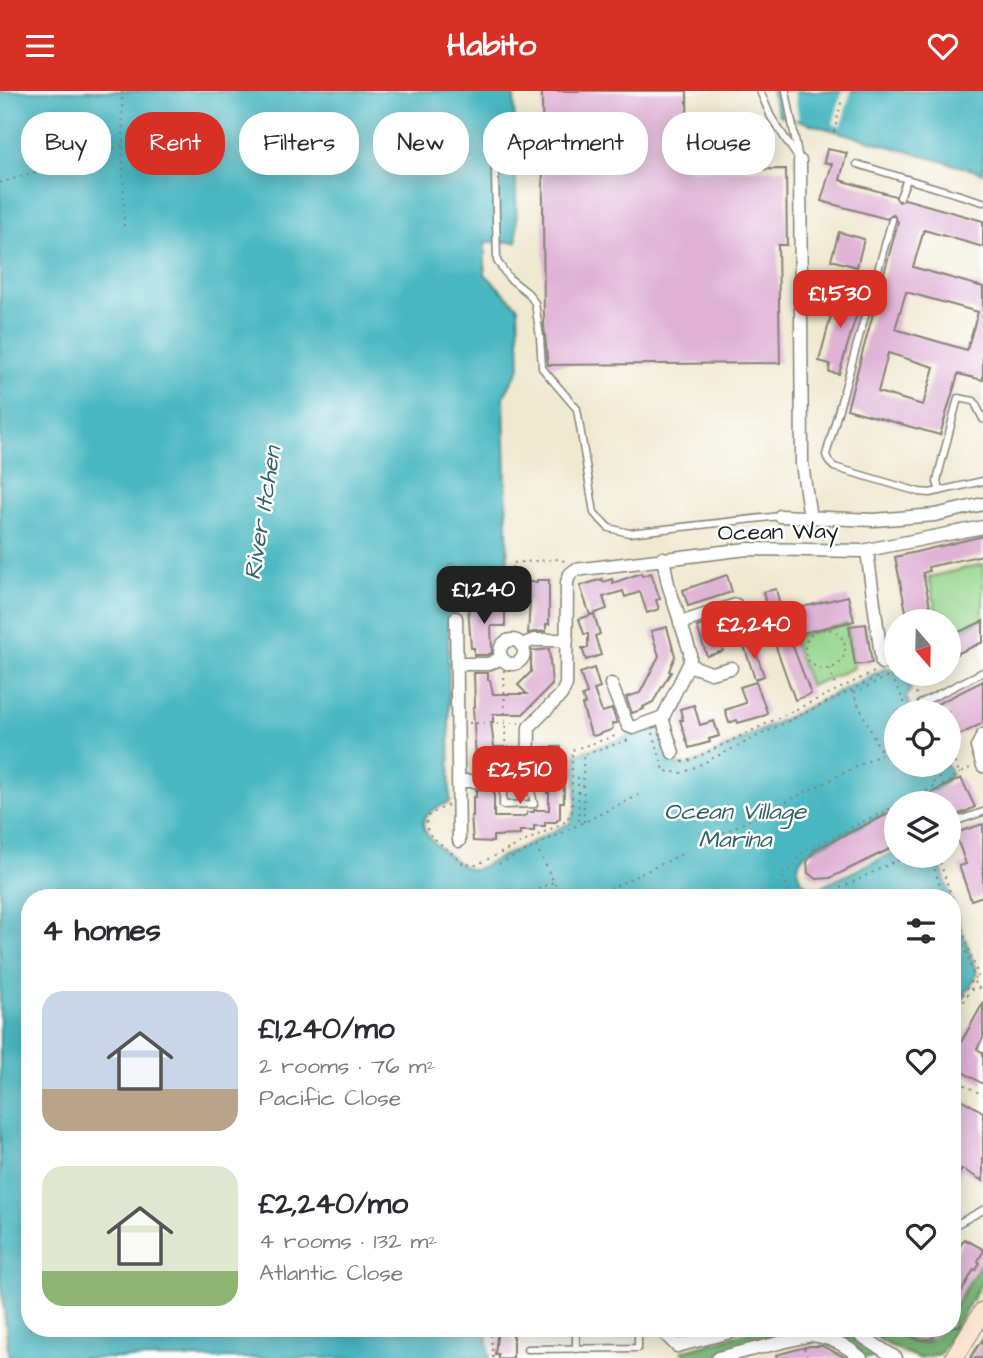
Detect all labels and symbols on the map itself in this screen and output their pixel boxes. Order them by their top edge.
pin: £1,530 [783,271,897,330]
water label: River Itchen [236,442,291,582]
street label: Ocean Way [717,515,839,550]
pin: £1,240 [427,567,541,626]
pin: £2,240 [697,601,811,661]
north arrow [884,609,961,686]
pin: £2,510 [463,747,577,806]
water label: Ocean Village Marina [664,795,807,857]

